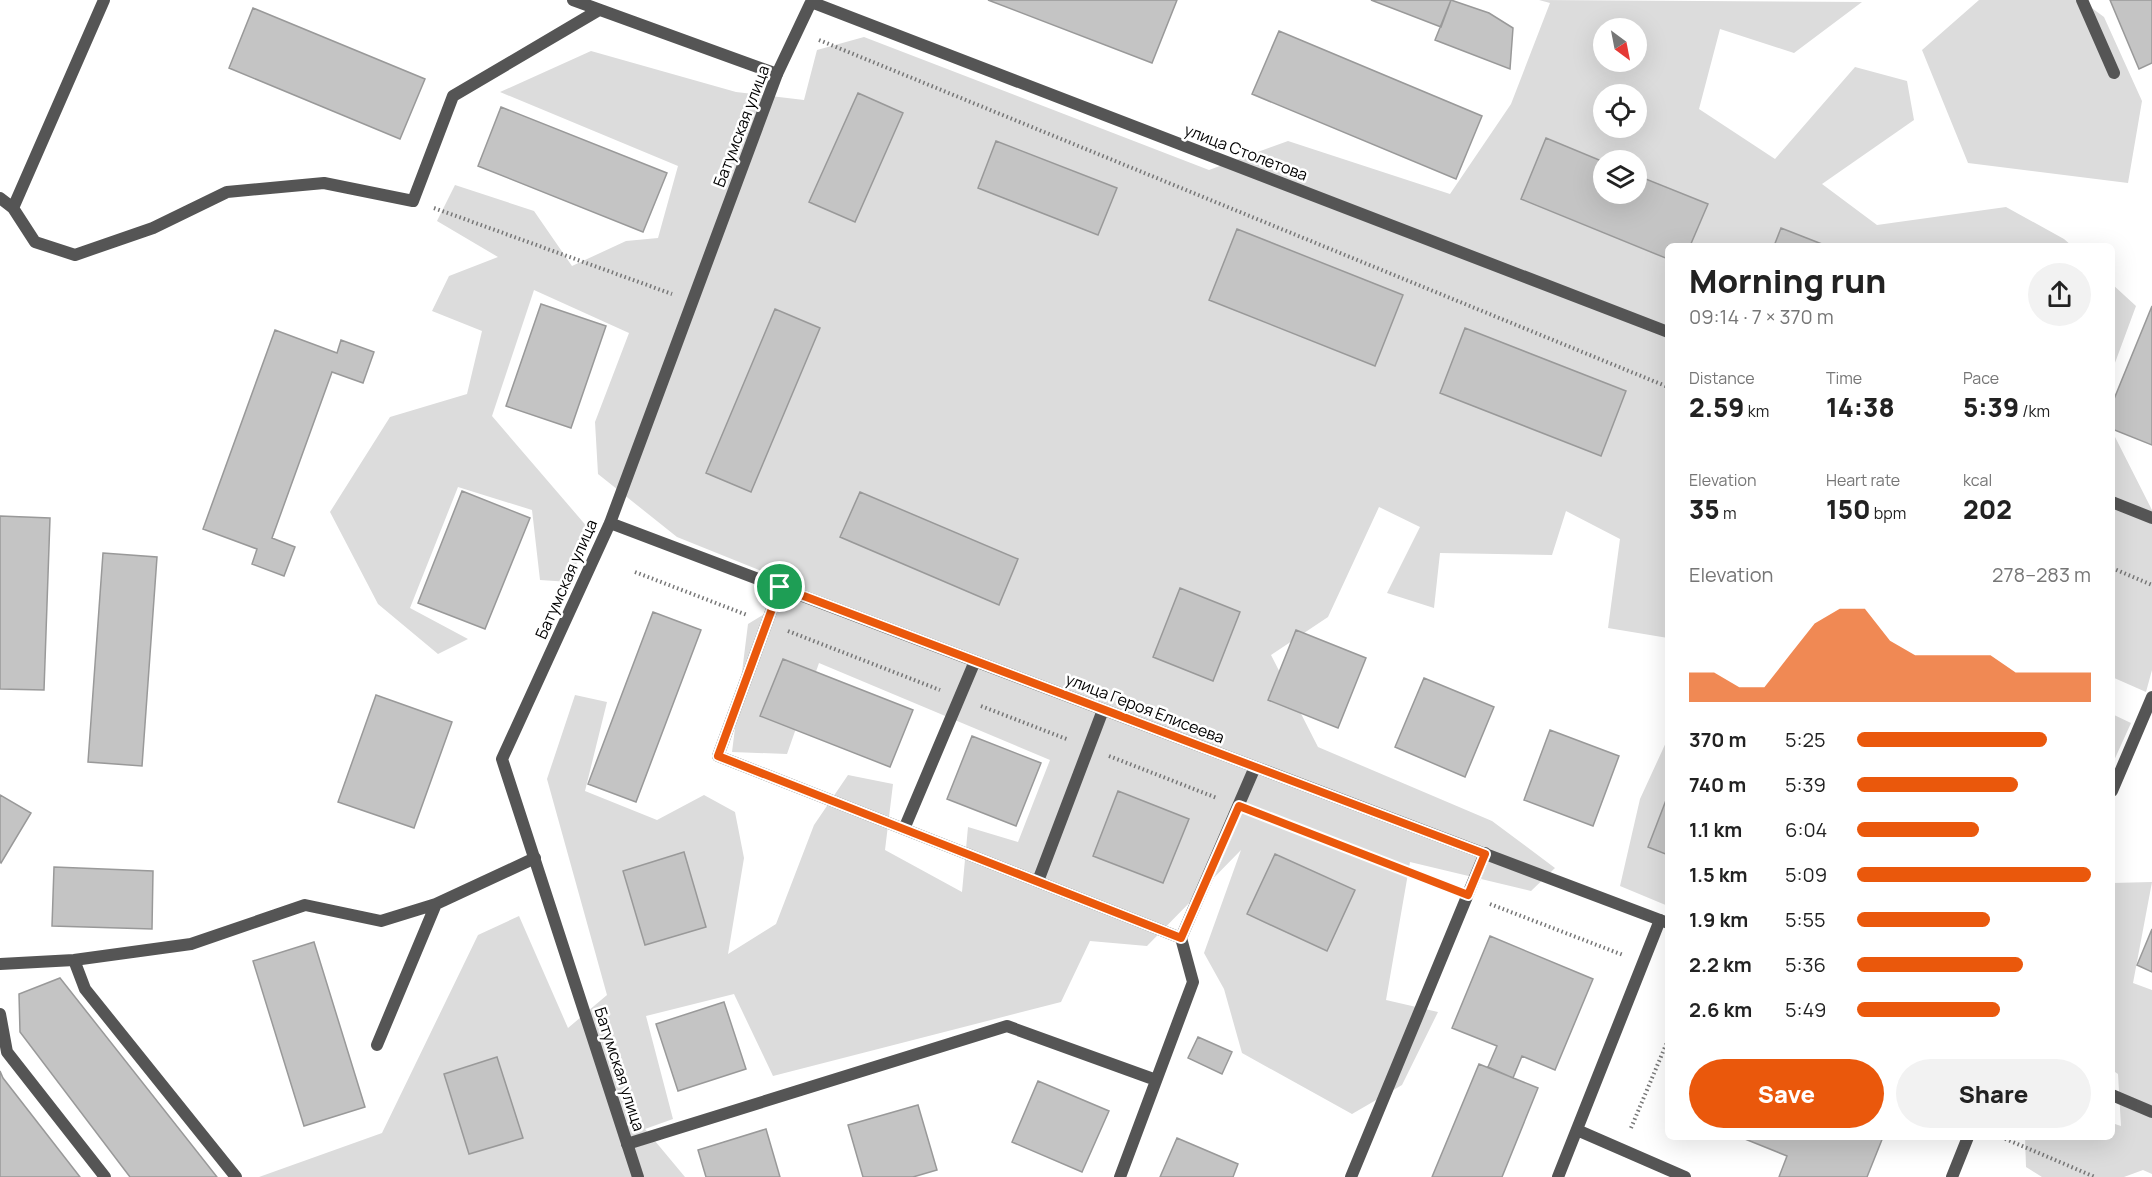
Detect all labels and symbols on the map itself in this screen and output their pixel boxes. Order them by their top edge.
north arrow [1593,18,1647,72]
street label: Батумская улица [708,62,774,190]
street label: улица Столетова [1181,118,1311,186]
street label: Батумская улица [530,516,602,642]
pin [754,561,805,612]
street label: улица Героя Елисеева [1062,668,1228,748]
street label: Батумская улица [590,1004,650,1134]

